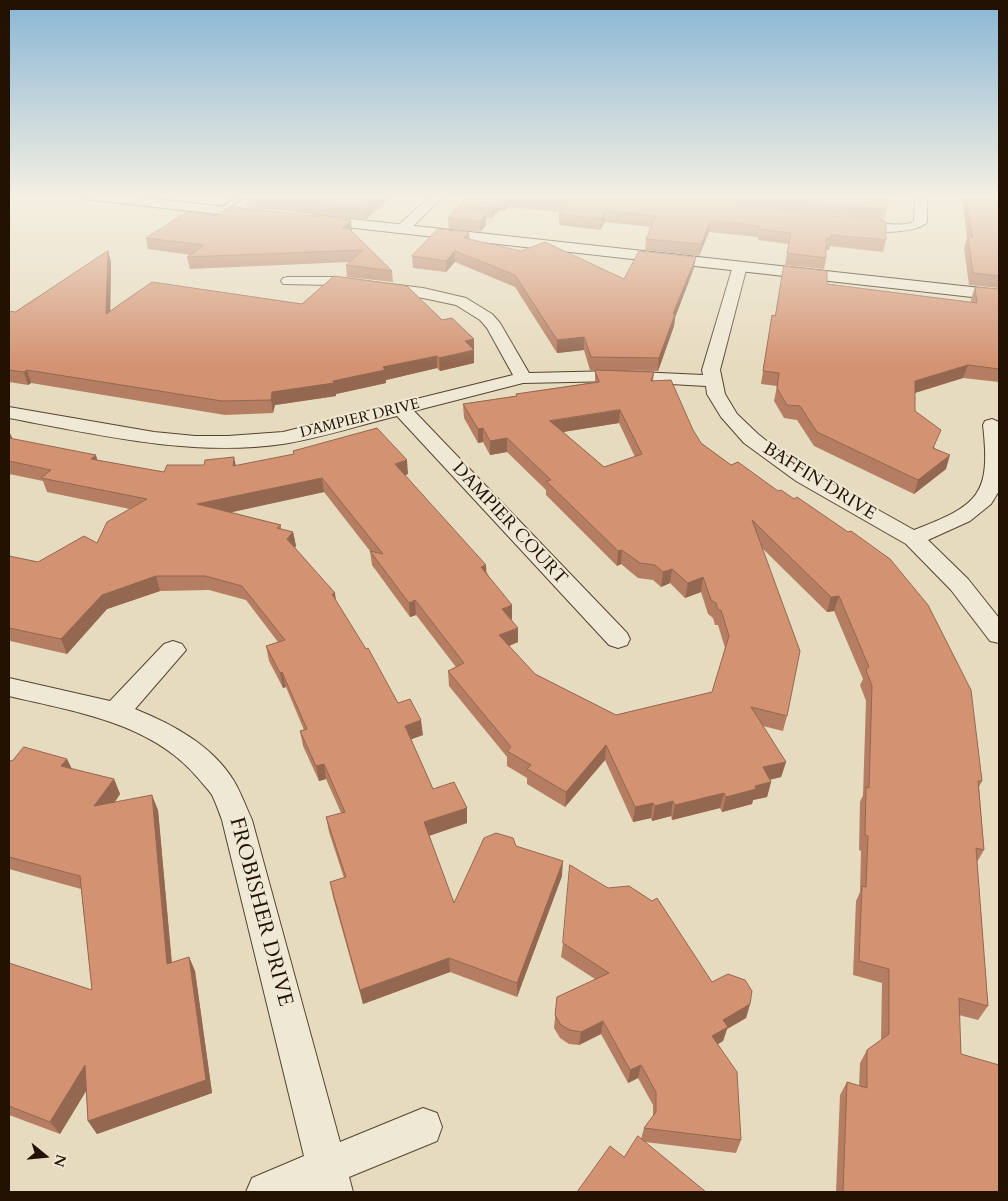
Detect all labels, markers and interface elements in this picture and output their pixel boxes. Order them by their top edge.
street label: DAMPIER DRIVE [298,395,422,443]
street label: BAFFIN DRIVE [758,439,880,525]
street label: DAMPIER COURT [447,458,571,590]
street label: FROBISHER DRIVE [223,815,297,1009]
north arrow [20,1131,70,1181]
text: N [49,1152,71,1169]

